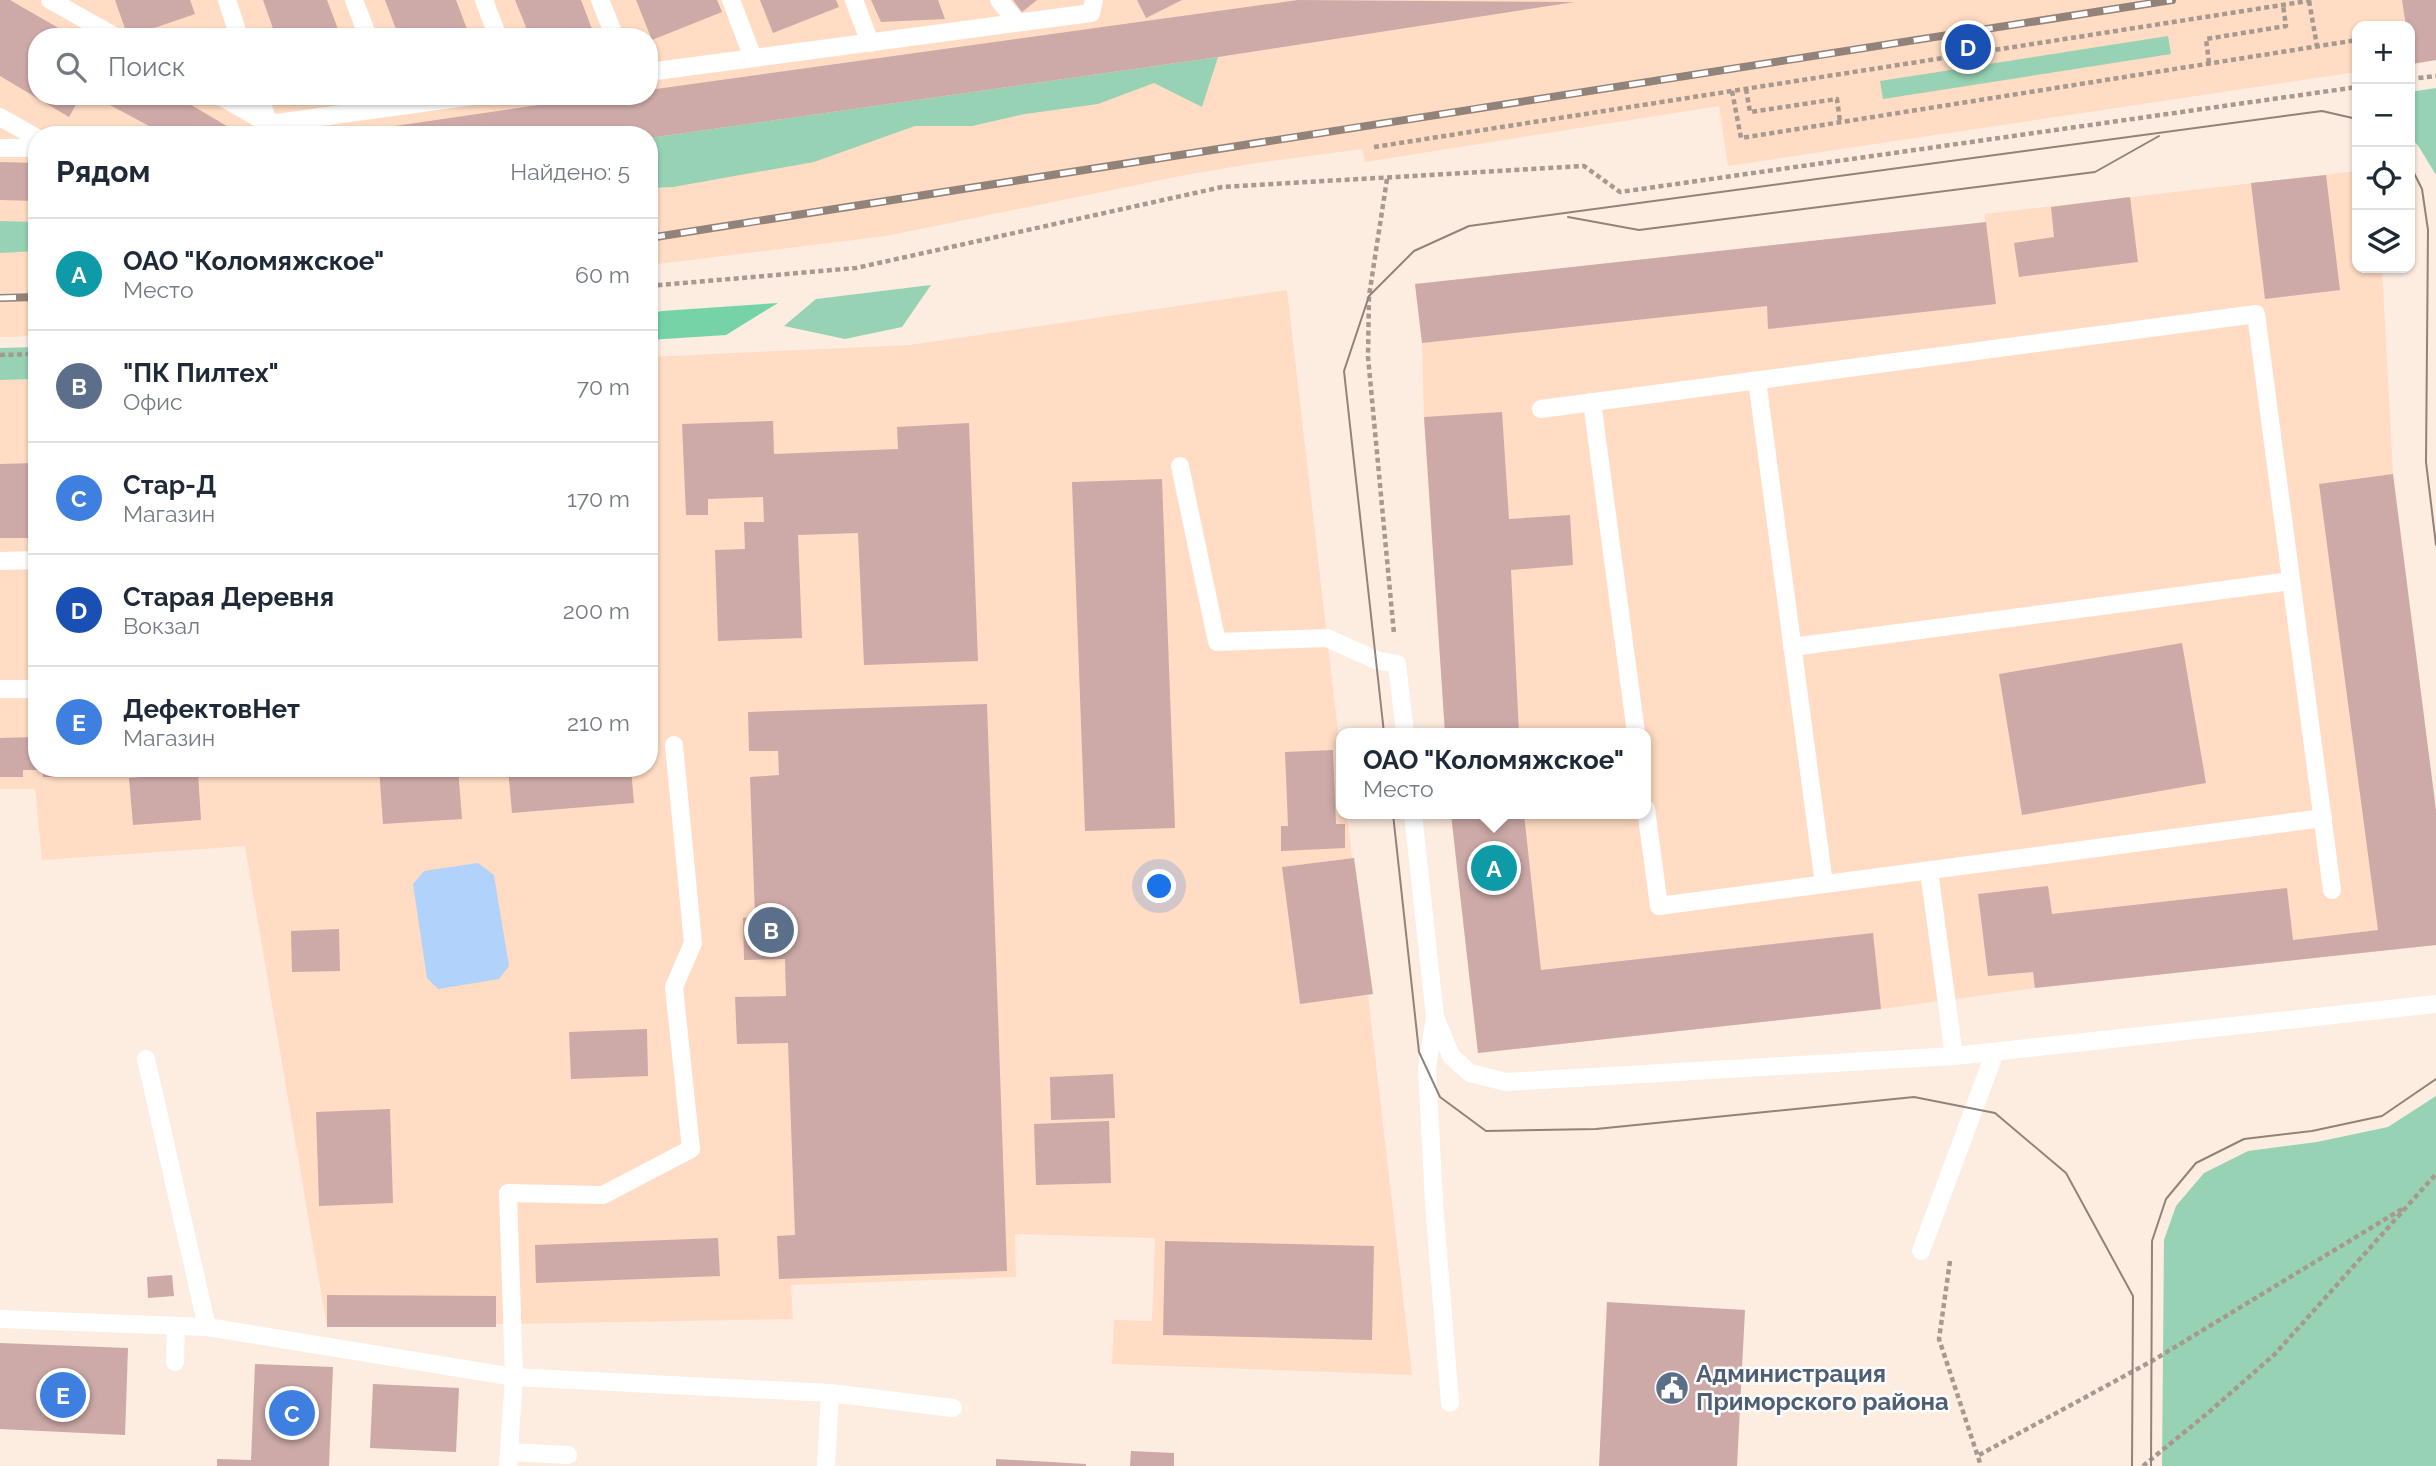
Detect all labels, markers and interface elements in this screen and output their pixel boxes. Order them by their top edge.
pin: D [1945,21,1991,73]
map controls [2352,21,2415,273]
button: + [2352,21,2415,84]
search box [28,28,658,105]
icon: search [52,48,90,86]
text: Поиск [108,52,185,82]
button: − [2352,84,2415,147]
button: locate [2352,147,2415,210]
text: Рядом [56,154,150,189]
text: Найдено: 5 [510,158,630,185]
button: layers [2352,210,2415,273]
text: ОАО "Коломяжское" [123,246,384,276]
text: A [71,261,87,288]
text: 60 m [575,261,630,288]
text: Место [123,276,194,303]
text: "ПК Пилтех" [123,358,279,388]
text: B [71,373,87,400]
text: 70 m [577,373,630,400]
text: Офис [123,388,183,415]
text: Стар-Д [123,470,217,500]
text: C [71,485,87,512]
text: 170 m [567,485,630,512]
text: Магазин [123,500,215,527]
text: Старая Деревня [123,582,334,612]
text: D [71,597,87,624]
text: 200 m [563,597,630,624]
text: Вокзал [123,612,200,639]
text: ДефектовНет [123,694,300,724]
text: E [72,709,86,736]
text: 210 m [567,709,630,736]
text: Магазин [123,724,215,751]
popup [1336,728,1651,819]
text: ОАО "Коломяжское" [1363,745,1624,775]
text: Место [1363,775,1434,802]
pin: A [1471,842,1517,894]
your location [1142,869,1176,903]
pin: B [748,904,794,956]
place label: Администрация Приморского района [1696,1359,1949,1416]
pin: E [40,1369,86,1421]
public building icon: Администрация Приморского района [1653,1369,1691,1407]
pin: C [269,1387,315,1439]

